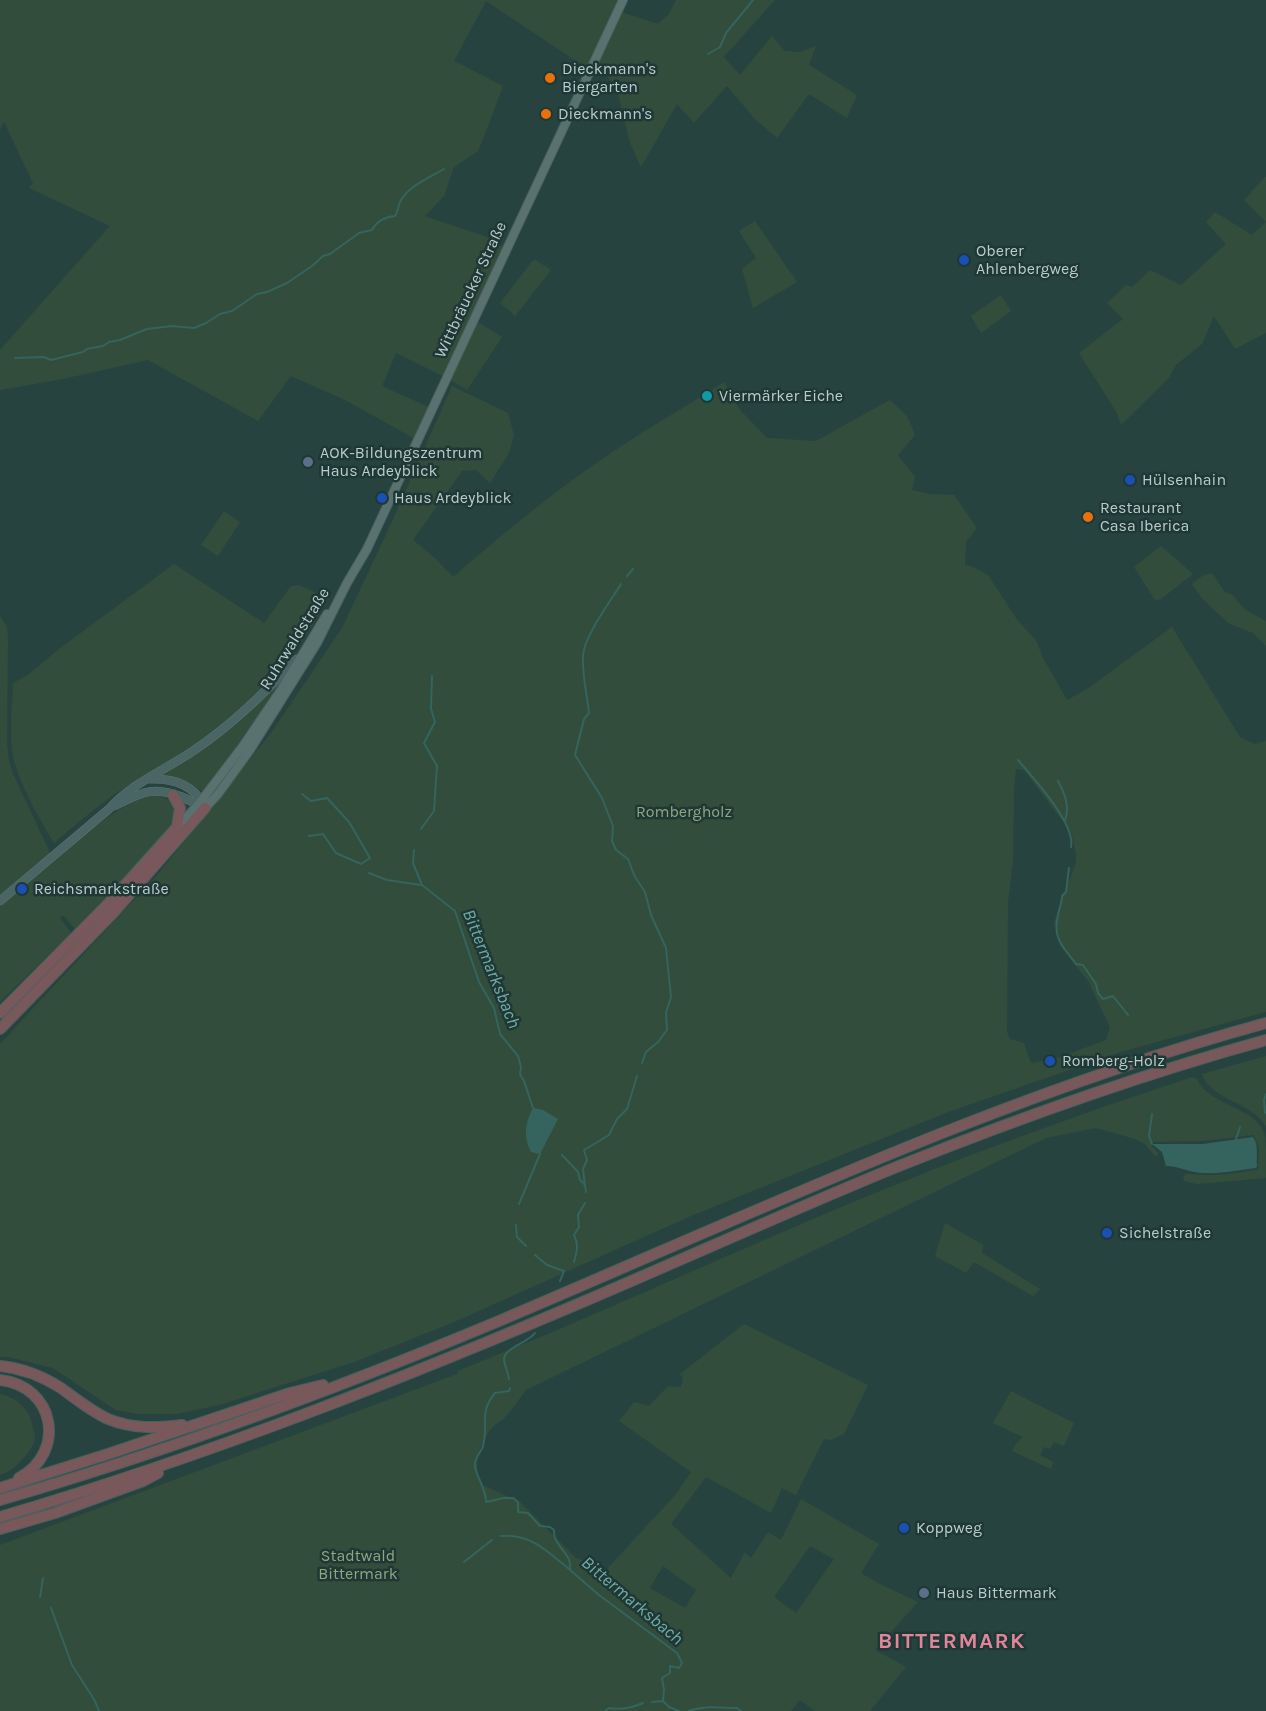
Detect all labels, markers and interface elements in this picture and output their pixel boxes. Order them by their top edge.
place label: Dieckmann's Biergarten [562,59,656,97]
marker: Dieckmann's Biergarten [543,71,557,85]
place label: Dieckmann's [558,104,652,124]
marker: Dieckmann's [539,107,553,121]
street label: Wittbräucker Straße [431,219,511,361]
place label: Oberer Ahlenbergweg [976,241,1078,279]
marker: Oberer Ahlenbergweg [957,253,971,267]
place label: Viermärker Eiche [719,386,843,406]
marker: Viermärker Eiche [700,389,714,403]
place label: AOK-Bildungszentrum Haus Ardeyblick [320,443,482,481]
marker: AOK-Bildungszentrum Haus Ardeyblick [301,455,315,469]
place label: Hülsenhain [1142,470,1226,490]
marker: Hülsenhain [1123,473,1137,487]
place label: Haus Ardeyblick [394,488,512,508]
marker: Haus Ardeyblick [375,491,389,505]
place label: Restaurant Casa Iberica [1100,498,1189,536]
marker: Restaurant Casa Iberica [1081,510,1095,524]
street label: Ruhrwaldstraße [256,585,334,693]
park label: Rombergholz [636,802,732,822]
place label: Reichsmarkstraße [34,879,169,899]
marker: Reichsmarkstraße [15,882,29,896]
water label: Bittermarksbach [457,906,525,1032]
place label: Romberg-Holz [1062,1051,1165,1071]
marker: Romberg-Holz [1043,1054,1057,1068]
place label: Sichelstraße [1119,1223,1211,1243]
marker: Sichelstraße [1100,1226,1114,1240]
place label: Koppweg [916,1518,982,1538]
marker: Koppweg [897,1521,911,1535]
park label: Stadtwald Bittermark [318,1546,398,1584]
water label: Bittermarksbach [577,1552,687,1650]
place label: Haus Bittermark [936,1583,1057,1603]
marker: Haus Bittermark [917,1586,931,1600]
district label: BITTERMARK [878,1629,1026,1655]

